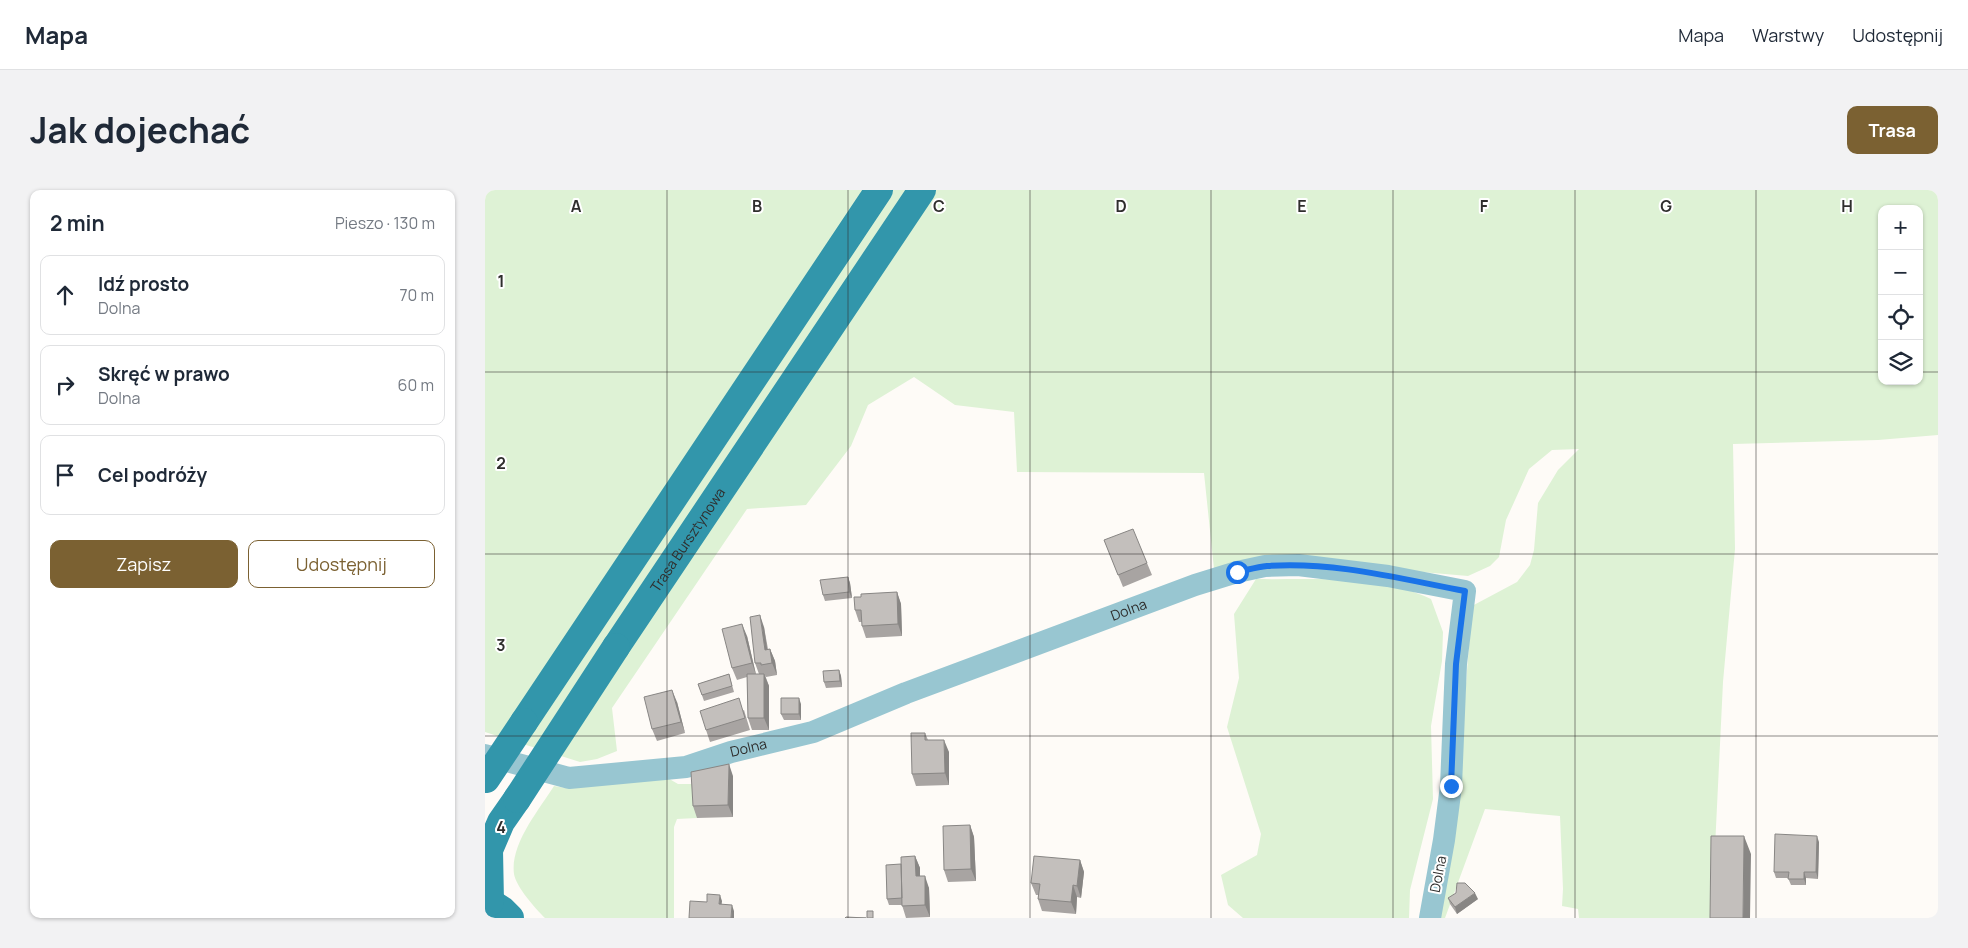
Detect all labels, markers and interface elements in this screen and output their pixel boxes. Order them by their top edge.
text: Mapa [25,18,88,51]
text: Mapa [1678,23,1724,47]
text: Warstwy [1752,23,1824,47]
text: Udostępnij [1852,23,1943,47]
text: Jak dojechać [30,106,250,154]
button: Trasa [1847,106,1938,154]
text: A [571,195,582,217]
text: B [752,195,762,217]
text: C [933,195,945,217]
text: D [1115,195,1127,217]
text: E [1297,195,1307,217]
text: F [1480,195,1489,217]
text: G [1660,195,1672,217]
text: H [1841,195,1853,217]
map controls [1878,205,1923,385]
button: + [1878,205,1923,250]
text: 2 min [50,209,105,237]
text: Pieszo · 130 m [335,212,435,234]
button: − [1878,250,1923,295]
text: 1 [497,270,505,292]
text: Idź prosto [98,271,189,297]
icon: ahead [51,281,79,309]
text: 70 m [399,284,434,306]
button: locate [1878,295,1923,340]
text: Dolna [98,297,140,319]
button: layers [1878,340,1923,385]
text: Skręć w prawo [98,361,230,387]
icon: right [51,371,79,399]
text: 60 m [398,374,434,396]
text: Dolna [98,387,140,409]
text: 2 [496,452,506,474]
icon: arrive [51,461,79,489]
text: Cel podróży [98,462,207,488]
street label: Trasa Bursztynowa [646,484,729,595]
button: Zapisz [50,540,238,588]
button: Udostępnij [248,540,435,588]
route start [1226,561,1249,584]
street label: Dolna [1108,594,1149,625]
text: 3 [496,634,506,656]
street label: Dolna [728,734,769,761]
route end [1440,775,1463,798]
text: 4 [496,816,506,838]
street label: Dolna [1425,854,1450,894]

